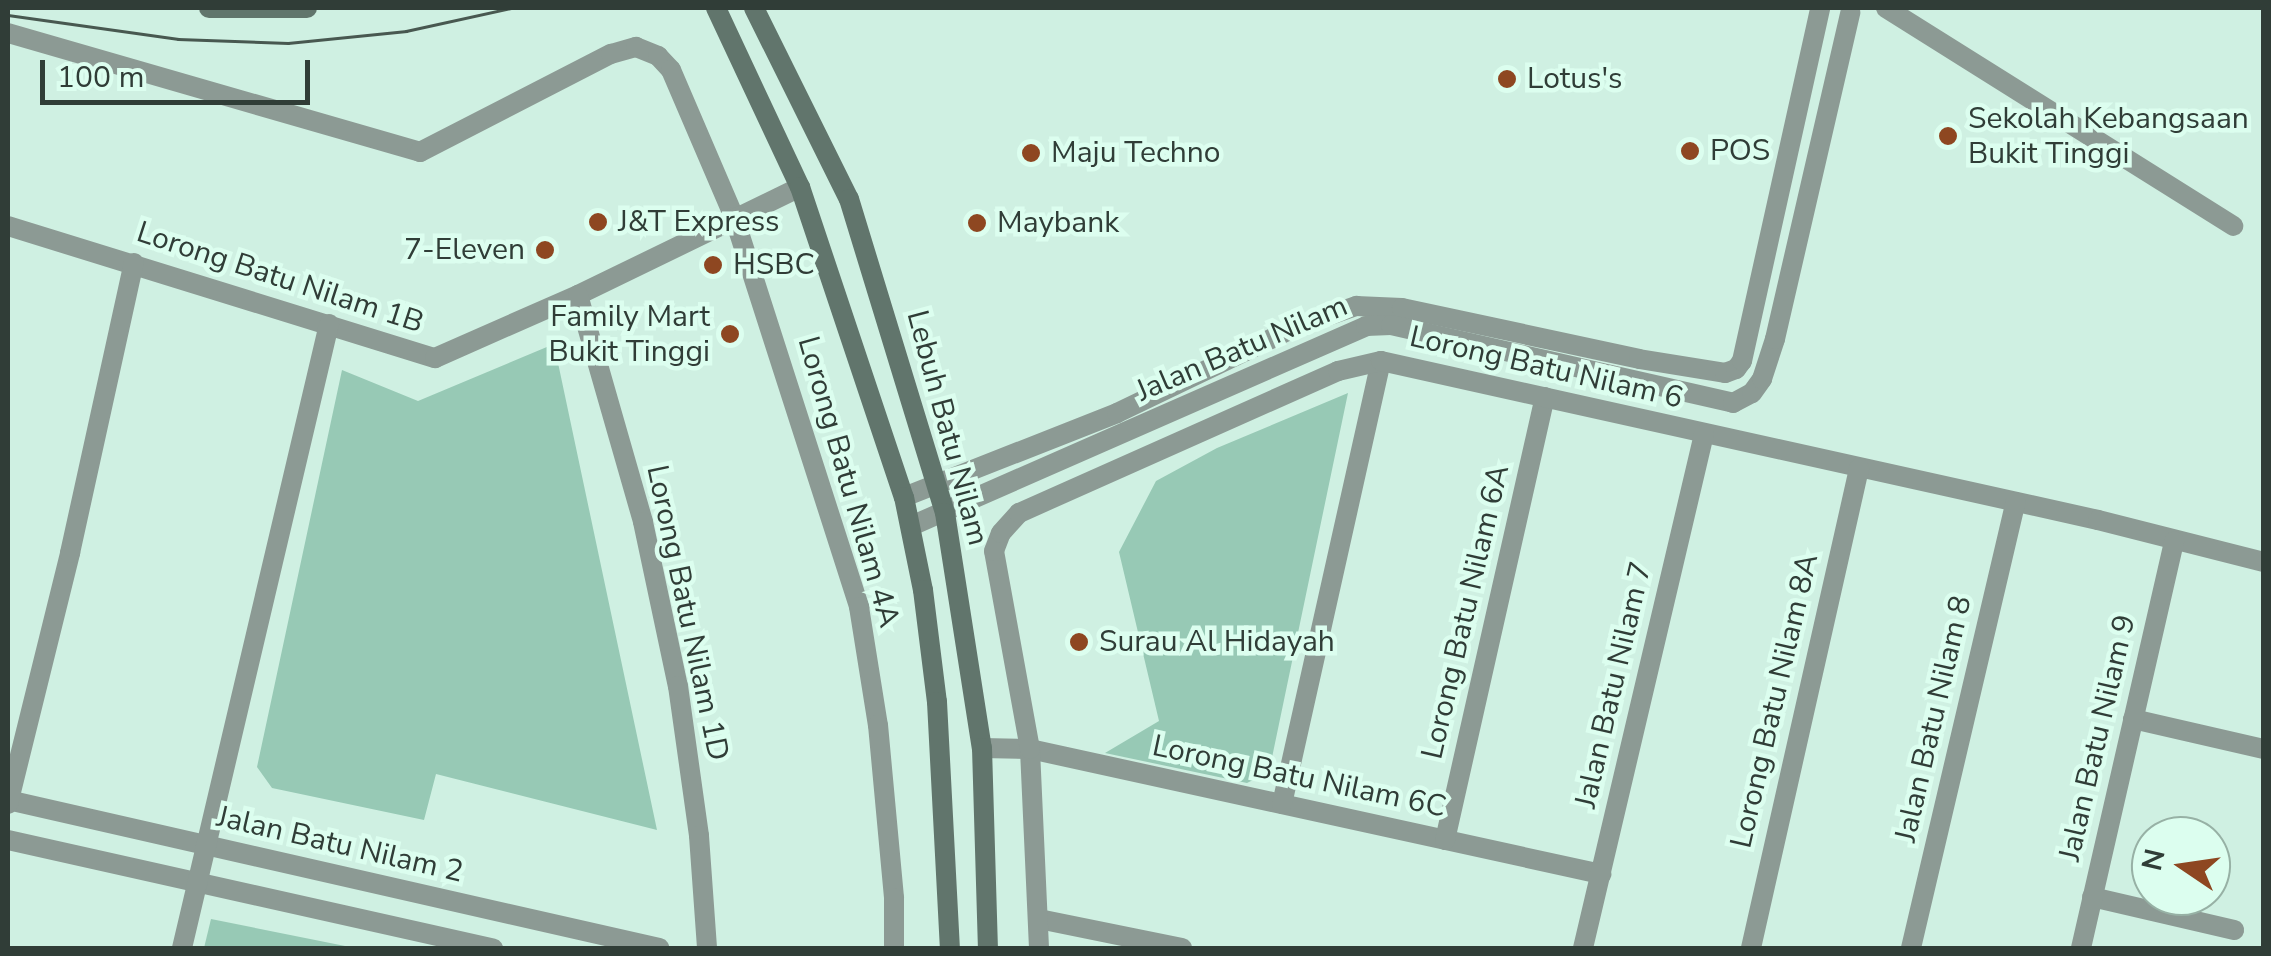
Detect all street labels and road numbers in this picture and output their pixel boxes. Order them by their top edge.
street label: Lorong Batu Nilam 1B [132,215,428,341]
street label: Jalan Batu Nilam [1131,288,1353,410]
street label: Lebuh Batu Nilam [898,306,996,550]
street label: Lorong Batu Nilam 6 [1406,319,1686,417]
street label: Lorong Batu Nilam 4A [789,332,907,632]
street label: Lorong Batu Nilam 6A [1415,461,1517,763]
street label: Lorong Batu Nilam 1D [638,462,736,764]
street label: Lorong Batu Nilam 8A [1724,550,1826,852]
street label: Jalan Batu Nilam 7 [1568,558,1660,812]
street label: Jalan Batu Nilam 8 [1888,592,1980,846]
street label: Jalan Batu Nilam 9 [2052,611,2144,865]
street label: Lorong Batu Nilam 6C [1149,728,1449,826]
street label: Jalan Batu Nilam 2 [213,799,467,891]

